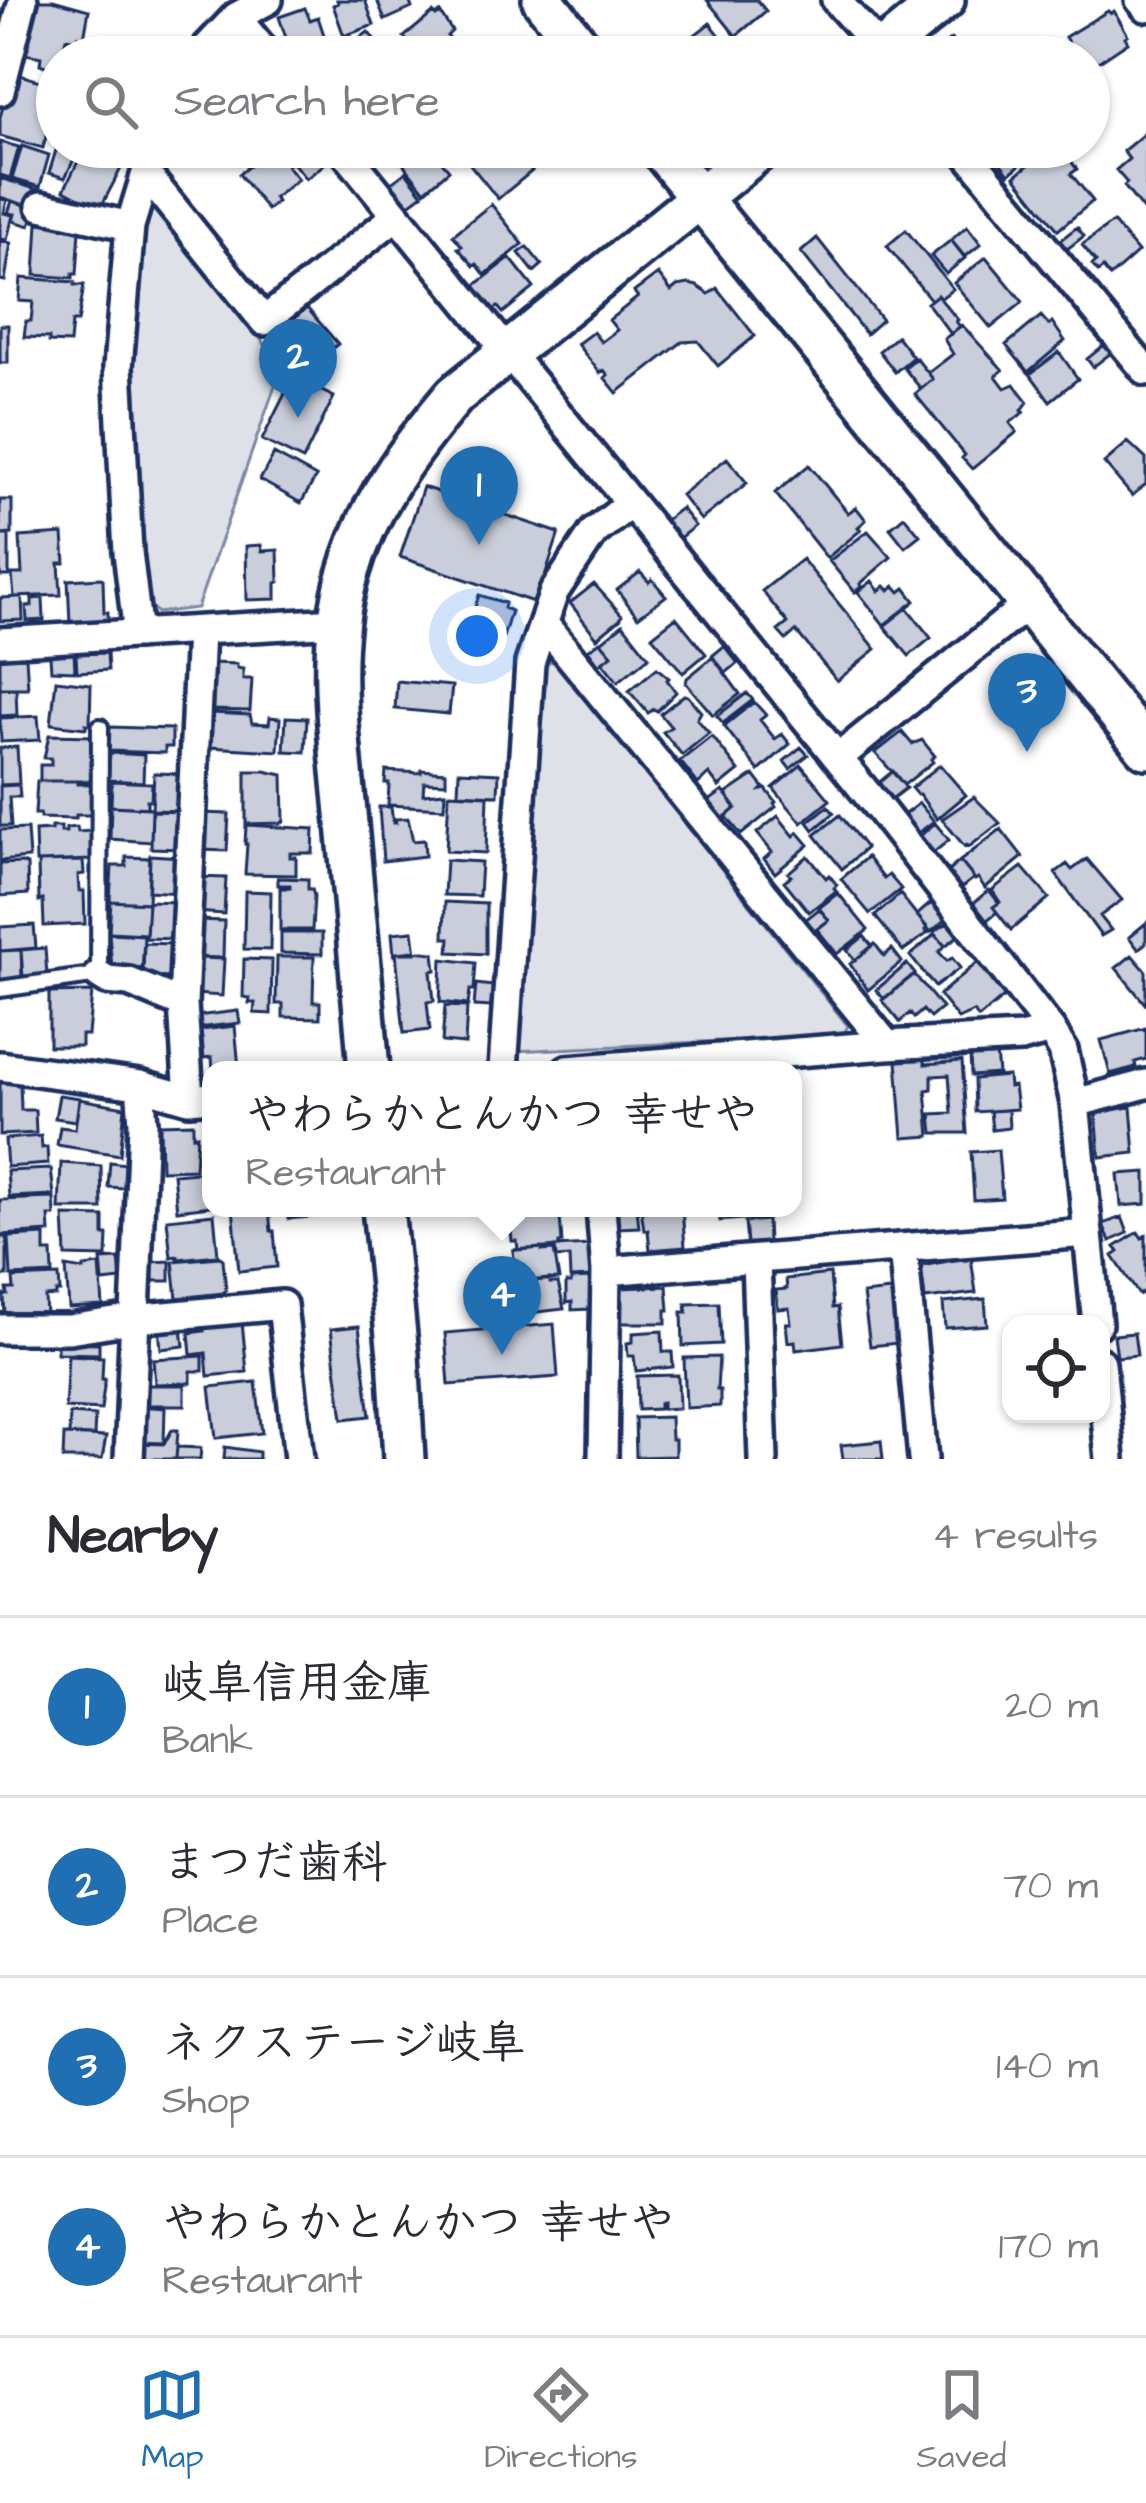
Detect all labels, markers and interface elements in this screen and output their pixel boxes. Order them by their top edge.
search box [36,36,1110,168]
icon: search [78,69,144,135]
text: Search here [174,71,440,133]
pin: 2 [259,319,337,418]
pin: 1 [440,446,518,545]
your location [447,606,507,666]
pin: 3 [988,653,1066,752]
popup [202,1061,802,1217]
text: やわらかとんかつ 幸せや [245,1085,759,1147]
text: Restaurant [245,1147,446,1201]
pin: 4 [463,1256,541,1355]
map controls [1002,1315,1110,1423]
button: locate [1002,1315,1110,1423]
text: Nearby [48,1502,218,1573]
text: 4 results [932,1510,1098,1564]
text: 岐阜信用金庫 [162,1653,432,1715]
text: 1 [85,1680,90,1734]
text: 20 m [1005,1680,1098,1734]
text: Bank [162,1715,253,1769]
text: まつだ歯科 [162,1833,387,1895]
text: 2 [76,1860,98,1914]
text: 70 m [1003,1860,1098,1914]
text: Place [162,1895,259,1949]
text: ネクステージ岐阜 [162,2013,526,2075]
text: 3 [77,2040,97,2094]
text: 140 m [996,2040,1098,2094]
text: Shop [162,2075,250,2129]
text: やわらかとんかつ 幸せや [162,2193,675,2255]
text: 4 [74,2220,100,2274]
text: 170 m [998,2220,1098,2274]
text: Restaurant [162,2255,363,2309]
tab: Map [139,2362,205,2480]
tab: Directions [484,2362,638,2480]
tab: Saved [917,2362,1007,2480]

